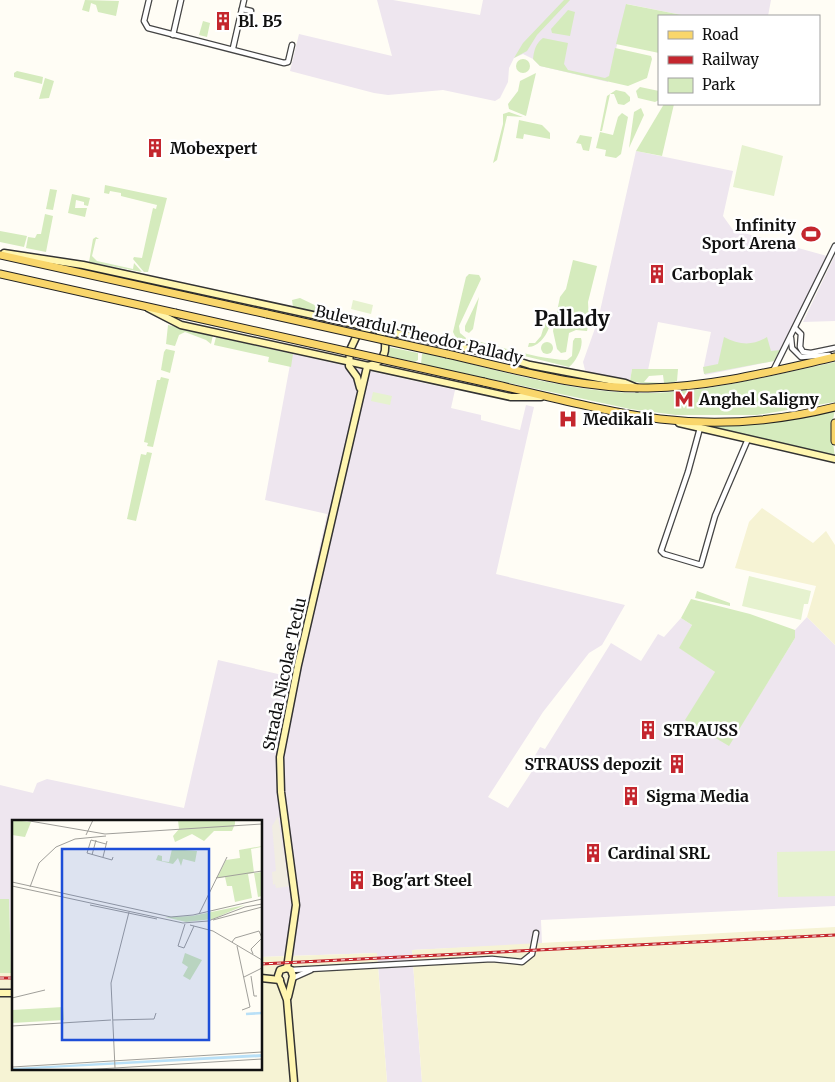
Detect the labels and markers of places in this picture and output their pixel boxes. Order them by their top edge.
building icon: Bl. B5 [212,10,234,32]
place label: Bl. B5 [238,11,282,31]
building icon: Mobexpert [144,137,166,159]
place label: Mobexpert [170,138,258,158]
place label: Infinity Sport Arena [702,215,797,253]
sports icon: Infinity Sport Arena [800,223,822,245]
building icon: Carboplak [646,263,668,285]
place label: Carboplak [672,264,753,284]
metro station icon: Anghel Saligny [673,388,695,410]
place label: Anghel Saligny [698,389,819,409]
hospital icon: Medikali [557,408,579,430]
place label: Medikali [583,409,654,429]
building icon: STRAUSS [637,719,659,741]
place label: STRAUSS [663,720,738,740]
building icon: STRAUSS depozit [666,753,688,775]
place label: STRAUSS depozit [524,754,663,774]
building icon: Sigma Media [620,785,642,807]
place label: Sigma Media [646,786,749,806]
building icon: Cardinal SRL [582,842,604,864]
place label: Cardinal SRL [608,843,710,863]
building icon: Bog'art Steel [346,869,368,891]
place label: Bog'art Steel [372,870,472,890]

